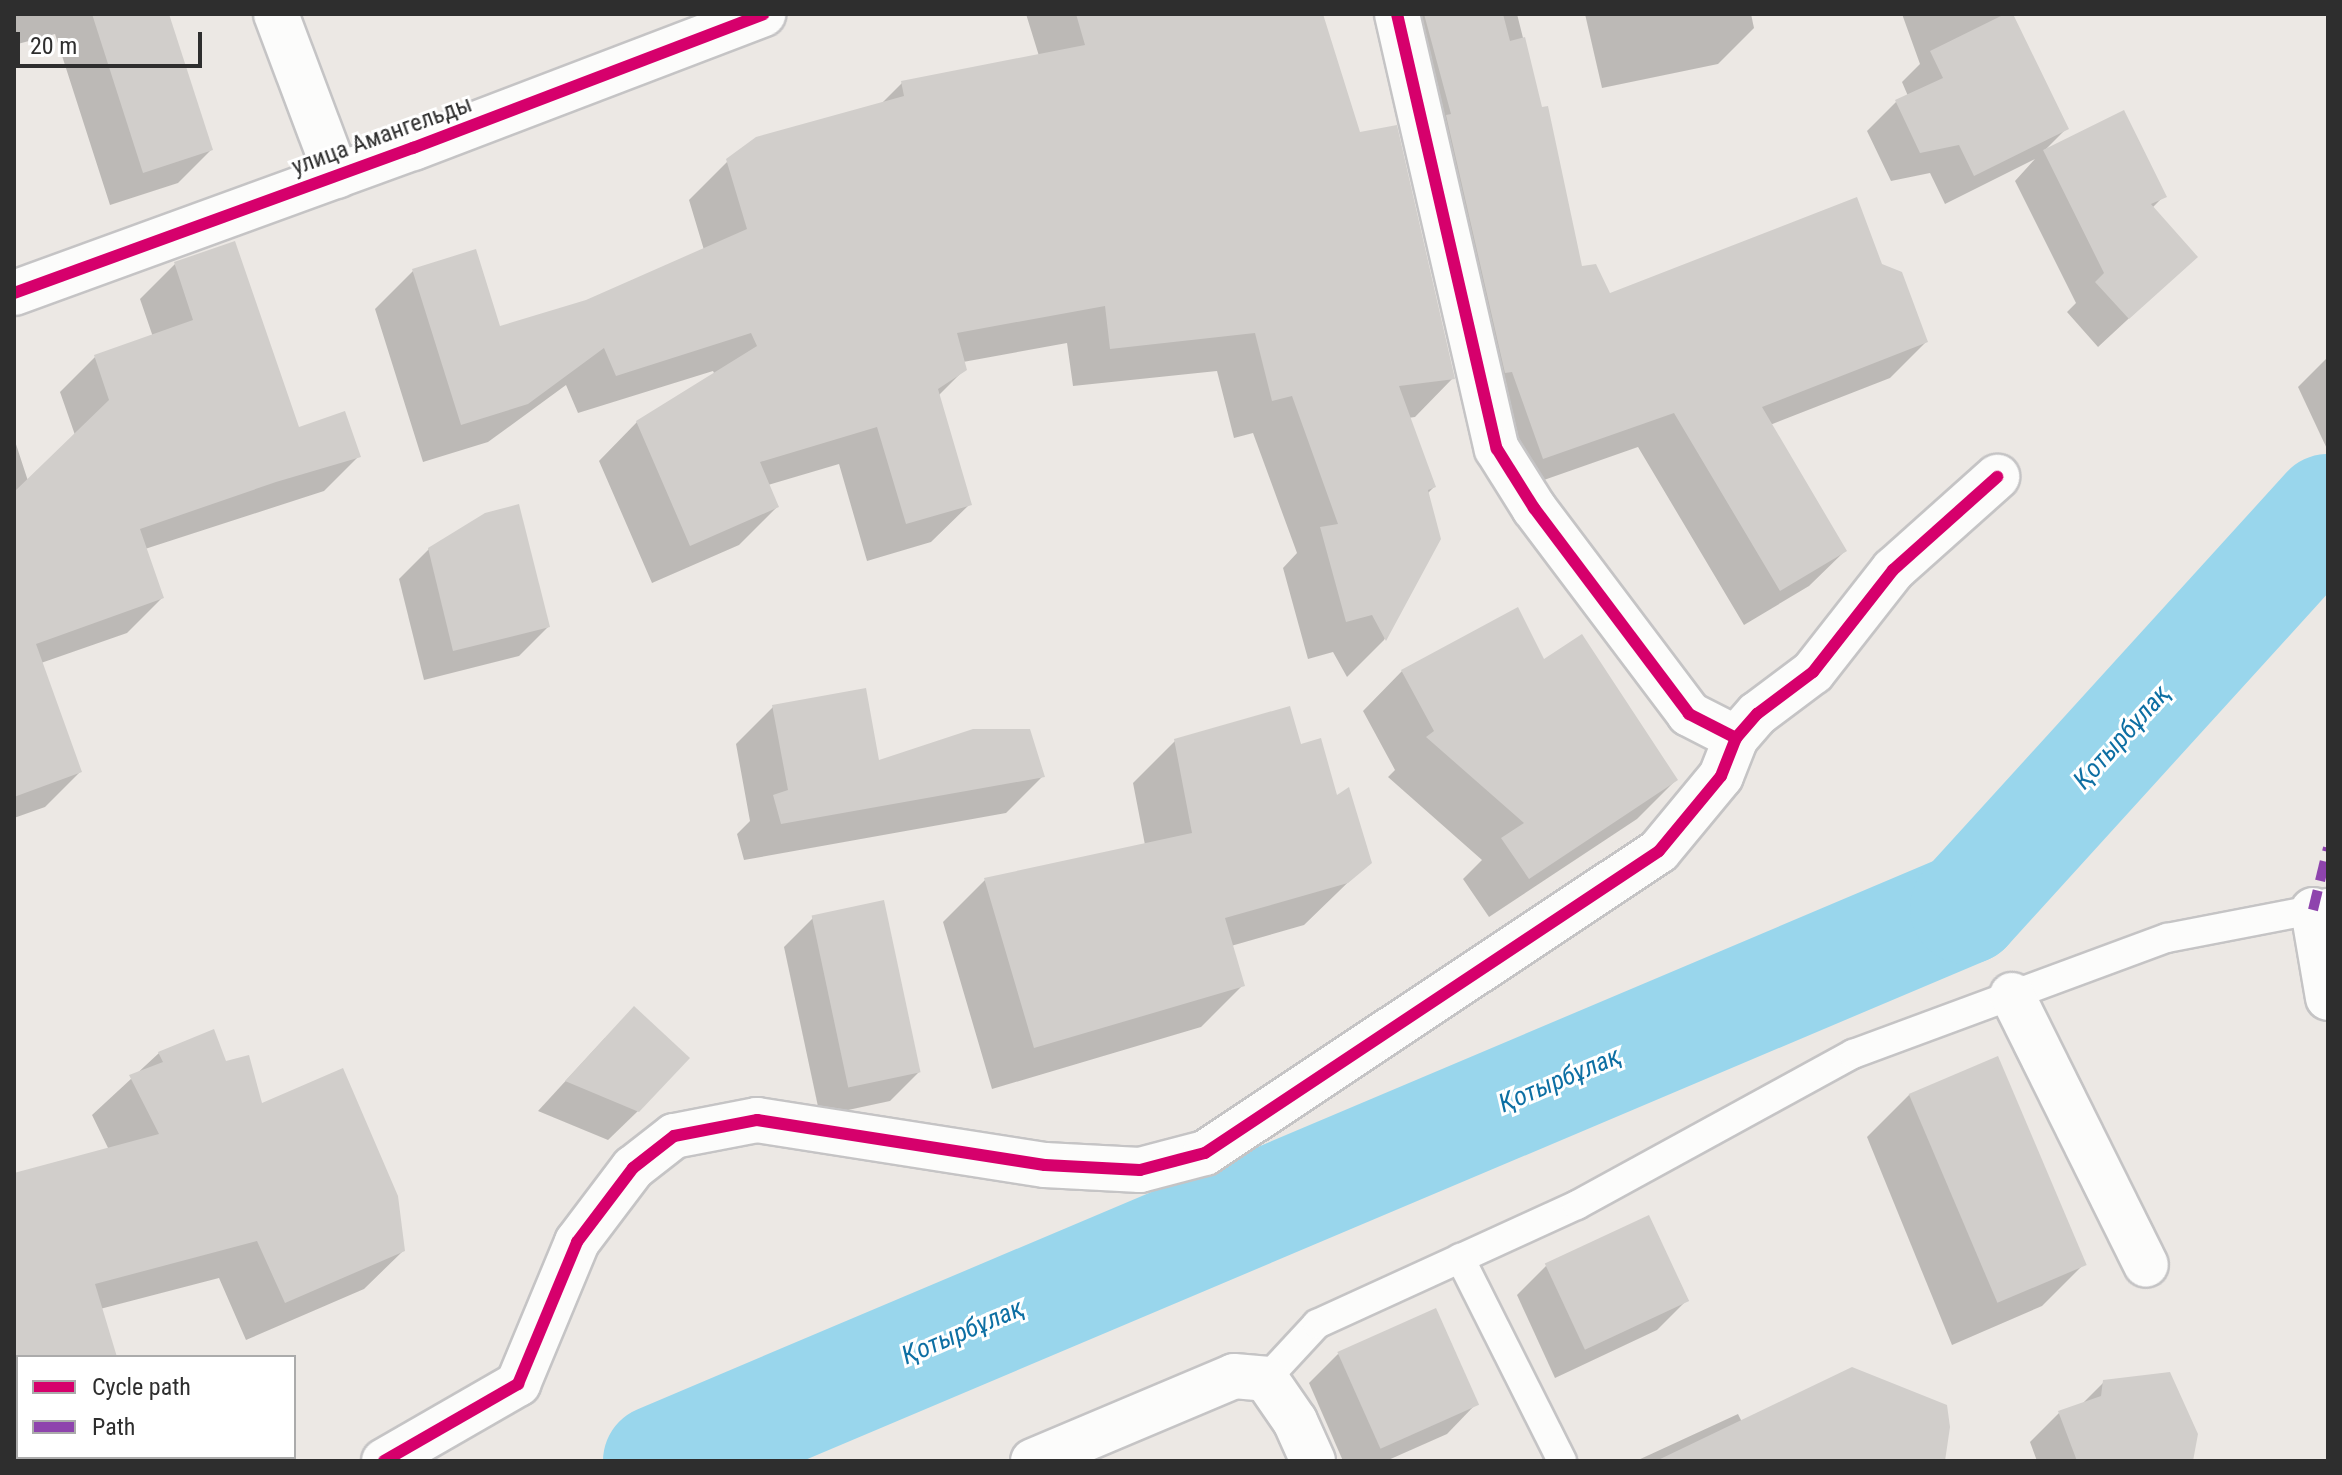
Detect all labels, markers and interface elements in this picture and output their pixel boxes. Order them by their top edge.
scale bar [20,16,206,66]
text: 20 m [30,32,77,60]
street label: улица Амангельды [288,90,476,182]
water label: Қотырбұлақ [2067,678,2177,796]
water label: Қотырбұлақ [1494,1040,1626,1120]
water label: Қотырбұлақ [897,1292,1029,1372]
legend [16,1355,296,1459]
text: Cycle path [92,1373,191,1401]
text: Path [92,1413,135,1441]

